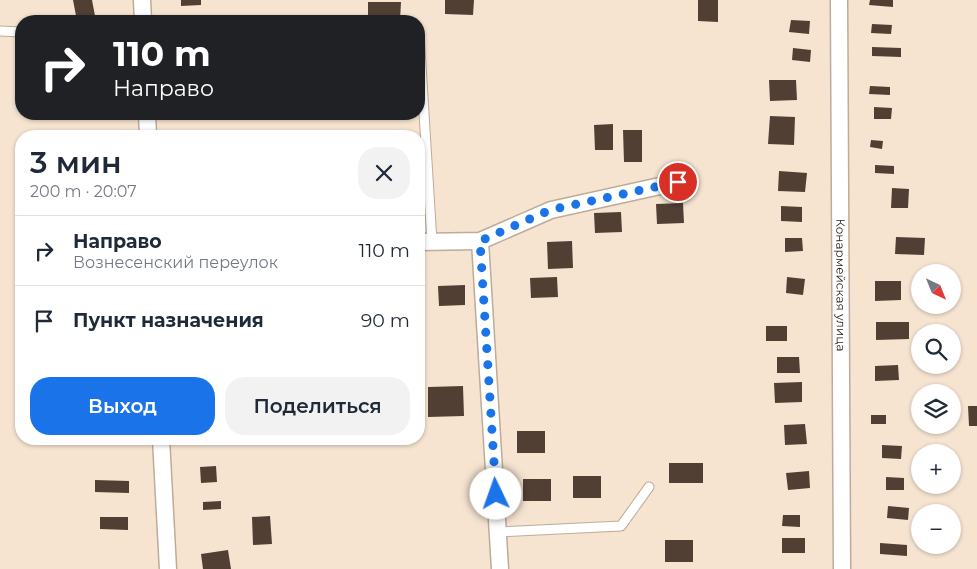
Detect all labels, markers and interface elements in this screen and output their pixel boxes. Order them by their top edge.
text: 110 m [113,32,211,75]
icon: right [30,35,95,100]
text: Направо [113,75,214,102]
text: 3 мин [30,144,122,181]
button: close [358,147,410,199]
pin [657,161,699,203]
icon: arrive [664,168,692,196]
text: 200 m · 20:07 [30,182,137,201]
street label: Конармейская улица [833,219,849,351]
text: Направо [73,230,162,253]
icon: right [30,237,58,265]
text: 110 m [359,239,410,262]
text: Вознесенский переулок [73,253,278,272]
north arrow [911,264,961,314]
map controls [911,264,961,554]
icon: arrive [30,307,58,335]
text: Пункт назначения [73,309,264,332]
text: 90 m [361,309,410,332]
button: search [911,324,961,374]
button: Выход [30,377,215,435]
button: Поделиться [225,377,410,435]
button: layers [911,384,961,434]
button: + [911,444,961,494]
position arrow [469,467,521,519]
button: − [911,504,961,554]

